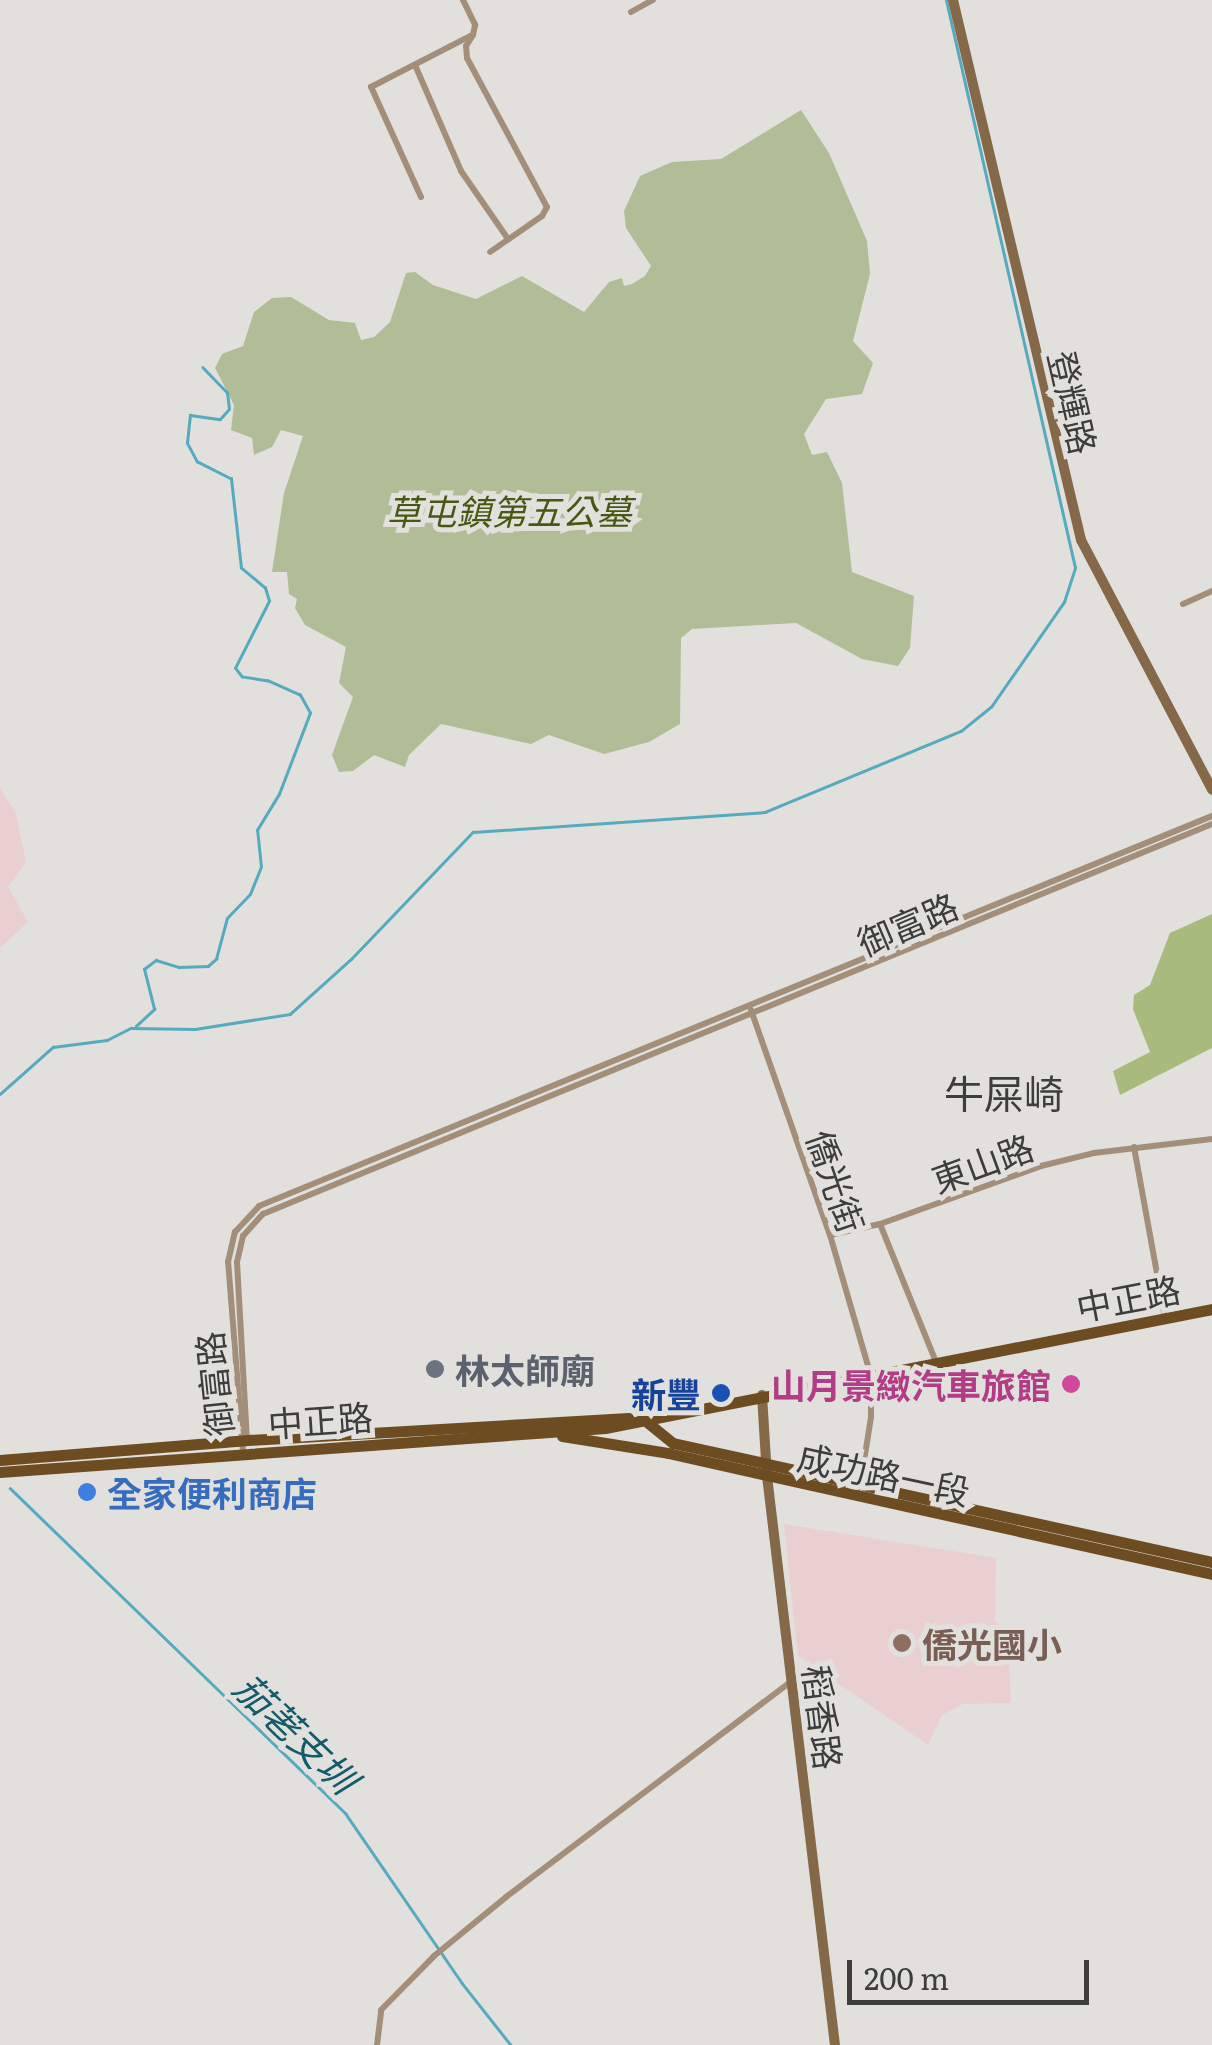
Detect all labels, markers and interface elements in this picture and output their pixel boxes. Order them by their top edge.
street label: 登輝路 [1042,346,1106,458]
park label: 草屯鎮第五公墓 [387,489,631,531]
street label: 御富路 [850,883,964,963]
district label: 牛屎崎 [944,1068,1064,1116]
street label: 東山路 [925,1124,1039,1200]
street label: 僑光街 [800,1125,874,1237]
street label: 中正路 [1072,1266,1184,1328]
street label: 御富路 [187,1330,239,1438]
place label: 林太師廟 [455,1348,595,1390]
marker: 林太師廟 [424,1358,446,1380]
place label: 山月景緻汽車旅館 [771,1363,1051,1405]
place label: 新豐 [631,1372,701,1414]
marker: 山月景緻汽車旅館 [1060,1373,1082,1395]
marker: 新豐 [710,1382,732,1404]
street label: 中正路 [266,1394,374,1444]
street label: 成功路一段 [794,1434,974,1512]
place label: 全家便利商店 [107,1471,317,1513]
marker: 全家便利商店 [76,1481,98,1503]
place label: 僑光國小 [922,1622,1062,1664]
marker: 僑光國小 [891,1632,913,1654]
street label: 稻香路 [797,1662,851,1772]
water label: 茄荖支圳 [226,1663,368,1801]
scale bar [852,1940,1094,2002]
text: 200 m [864,1955,949,1999]

